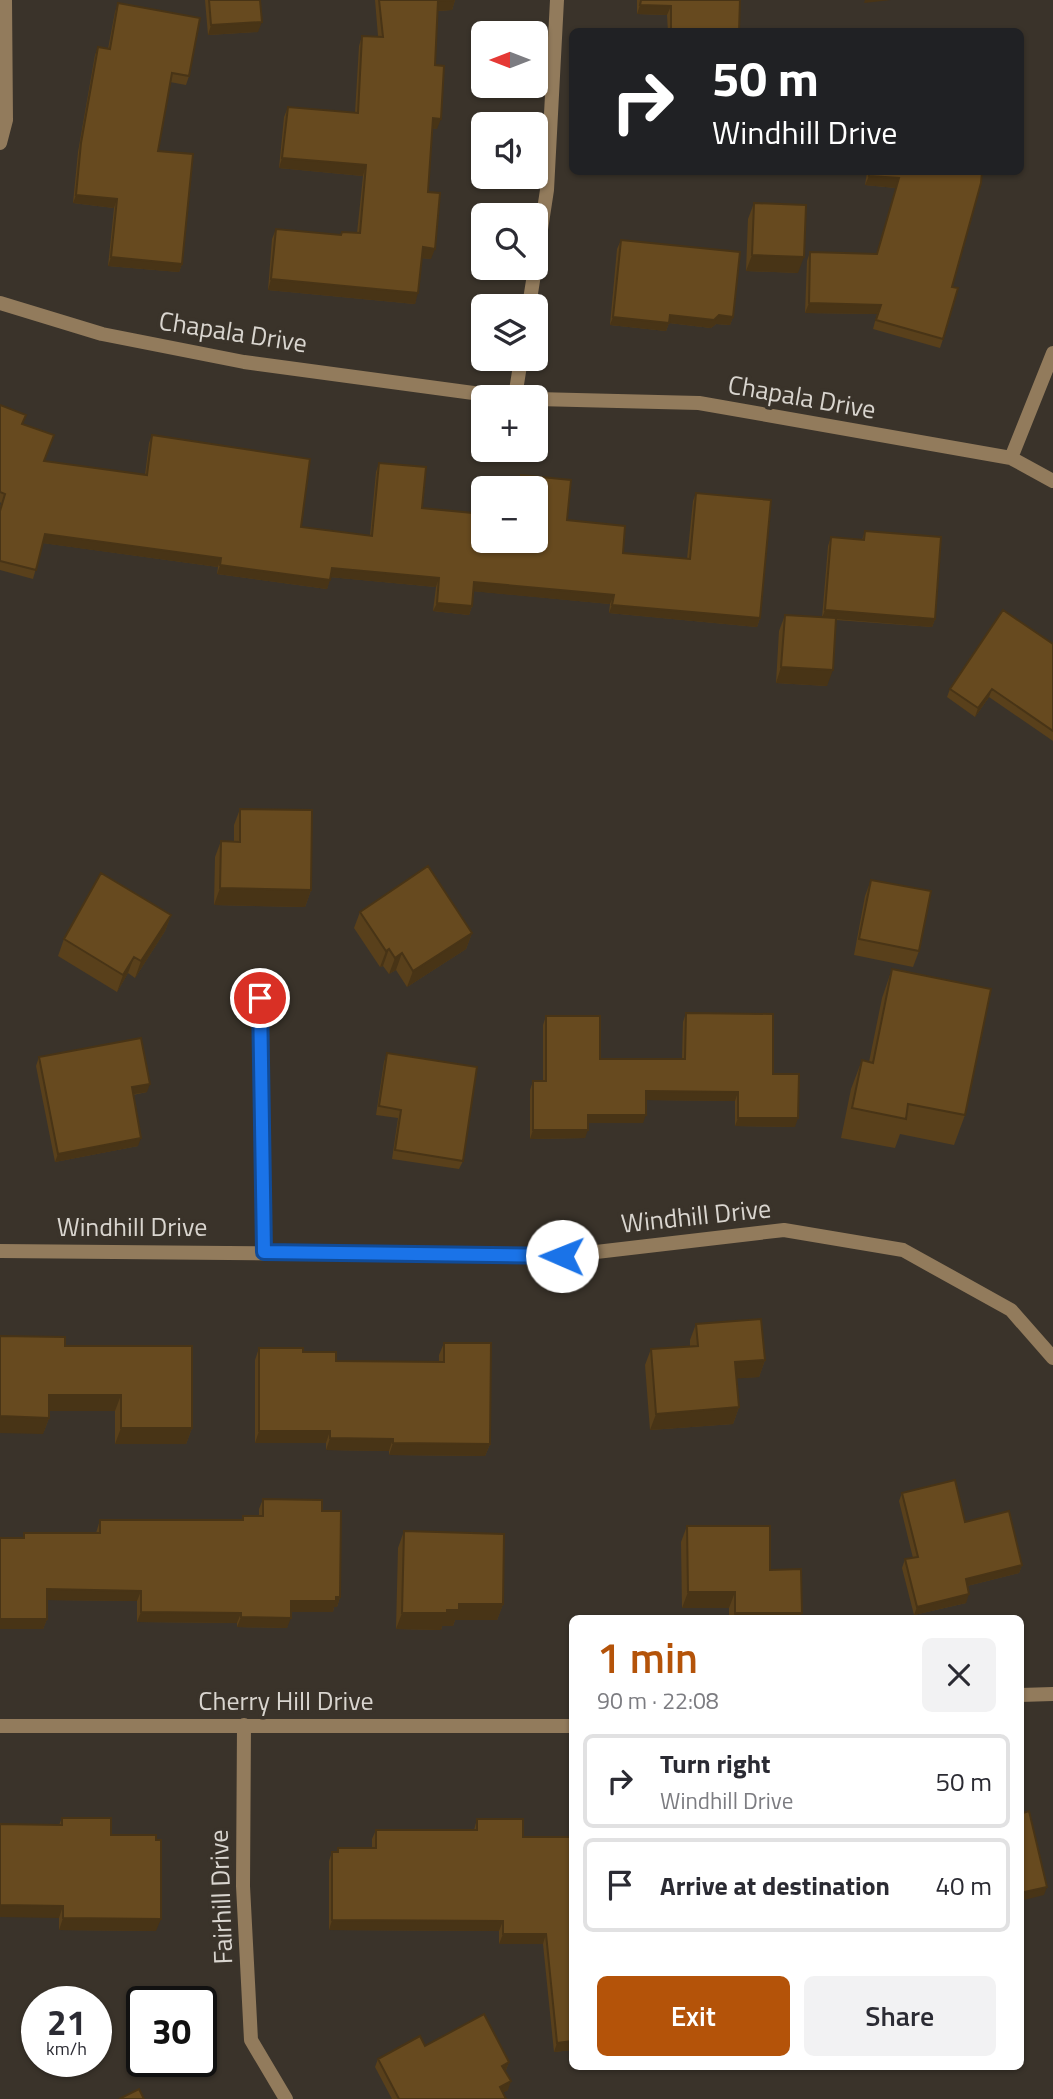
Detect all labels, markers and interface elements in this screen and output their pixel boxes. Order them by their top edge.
north arrow [471,21,548,98]
map controls [471,21,548,553]
text: 50 m [712,40,819,115]
icon: right [597,56,688,147]
text: Windhill Drive [712,108,897,156]
button: sound [471,112,548,189]
button: search [471,203,548,280]
button: layers [471,294,548,371]
street label: Chapala Drive [156,301,310,362]
street label: Chapala Drive [725,364,879,429]
button: + [471,385,548,462]
button: − [471,476,548,553]
pin [230,968,290,1028]
icon: arrive [241,979,279,1017]
street label: Windhill Drive [619,1188,773,1243]
street label: Windhill Drive [57,1207,207,1246]
position arrow [525,1219,599,1293]
text: 1 min [597,1625,698,1689]
button: close [922,1638,996,1712]
street label: Cherry Hill Drive [198,1681,374,1720]
text: 90 m · 22:08 [597,1683,719,1718]
text: Turn right [660,1744,771,1783]
icon: right [601,1762,639,1800]
text: 50 m [935,1762,992,1801]
text: Windhill Drive [660,1783,793,1818]
street label: Fairhill Drive [199,1829,242,1965]
icon: arrive [601,1866,639,1904]
text: Arrive at destination [660,1866,890,1905]
text: 40 m [935,1866,992,1905]
button: Exit [597,1976,790,2056]
button: Share [804,1976,996,2056]
speed limit sign: 30 [126,1986,217,2077]
text: 21 [47,1995,86,2049]
text: km/h [46,2035,87,2062]

